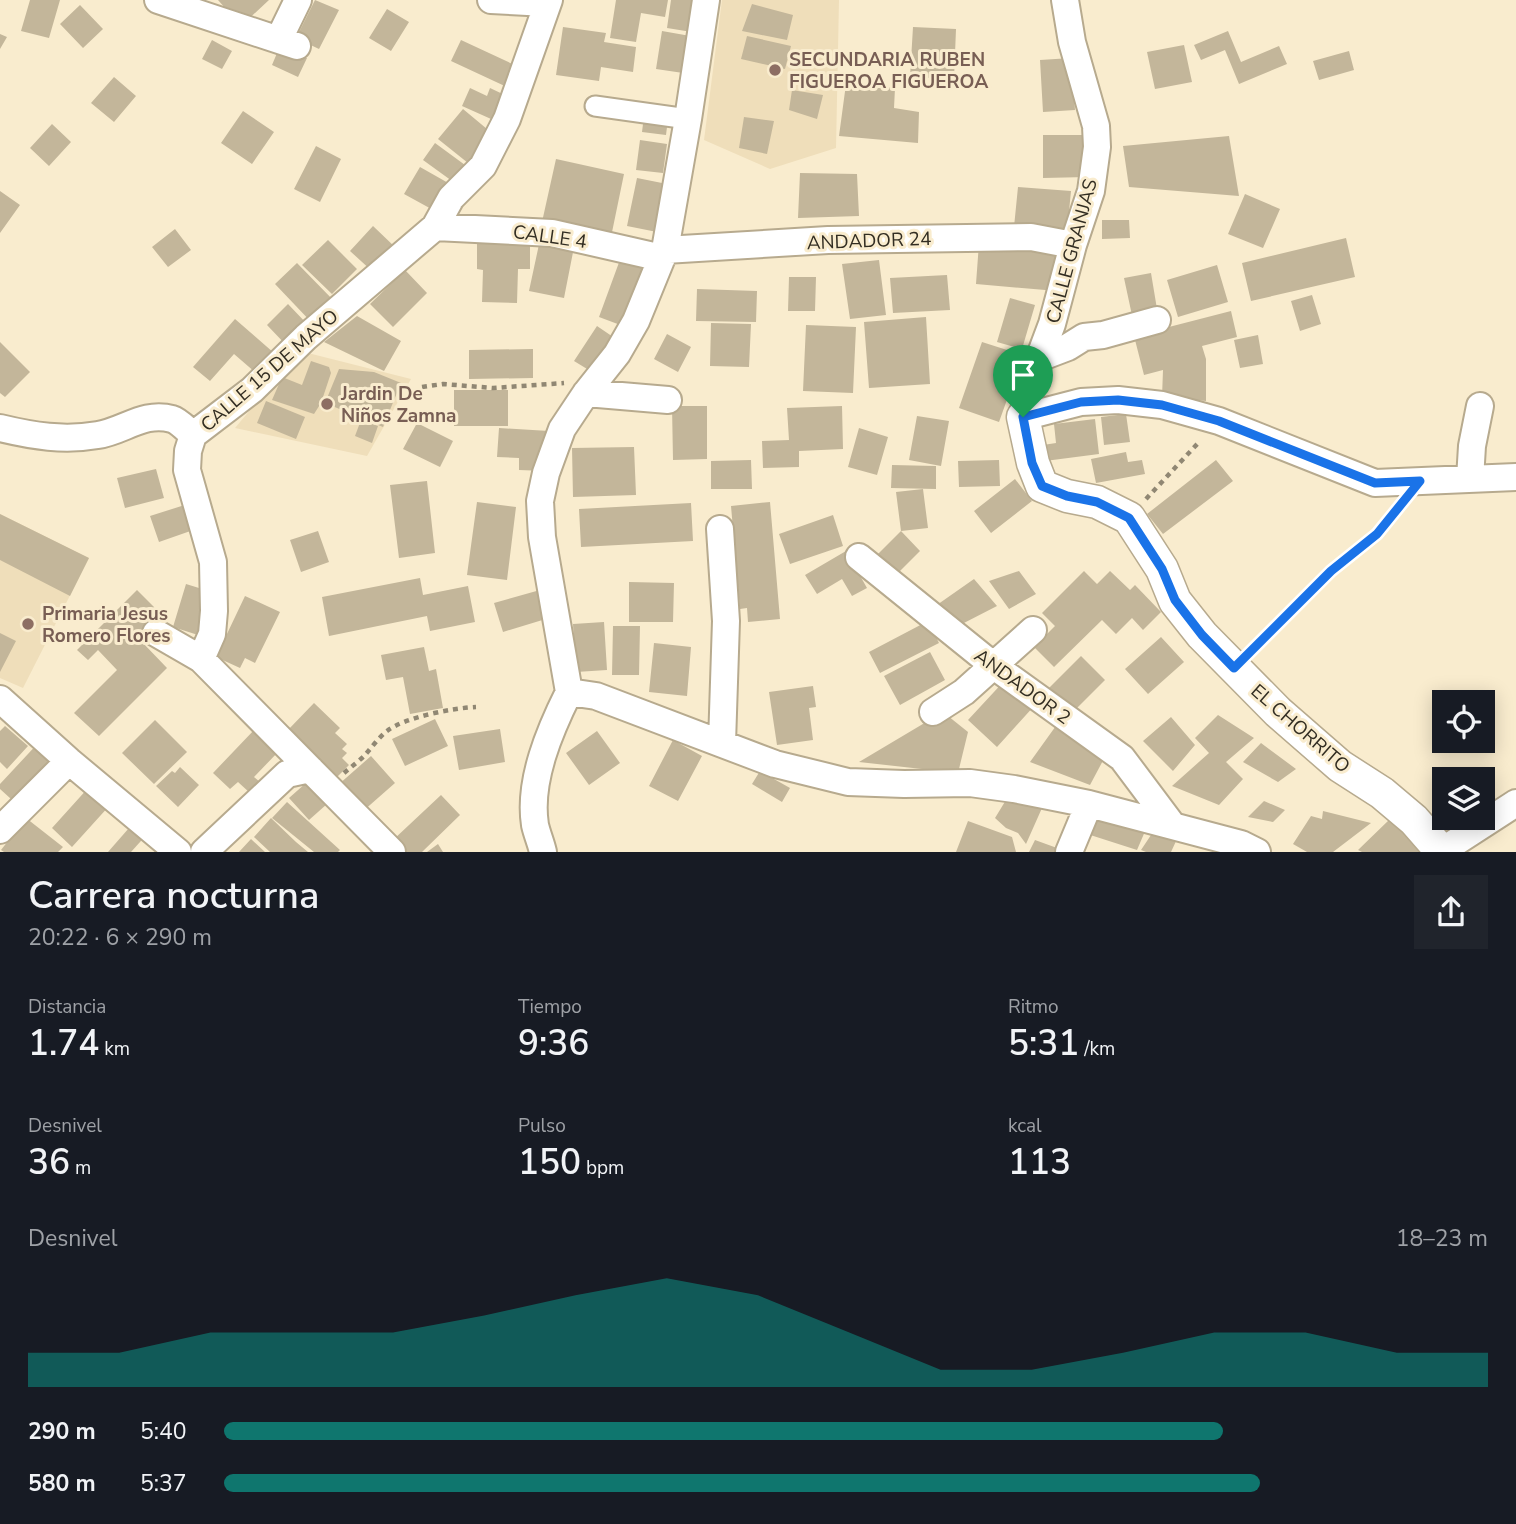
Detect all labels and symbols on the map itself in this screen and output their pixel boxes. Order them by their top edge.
place label: SECUNDARIA RUBEN FIGUEROA FIGUEROA [789,47,989,95]
marker: SECUNDARIA RUBEN FIGUEROA FIGUEROA [767,62,783,78]
street label: CALLE GRANJAS [1040,176,1104,326]
street label: CALLE 4 [511,219,588,255]
street label: ANDADOR 24 [806,226,932,256]
street label: CALLE 15 DE MAYO [195,304,344,438]
pin [993,345,1053,417]
place label: Jardin De Niños Zamna [340,381,456,429]
marker: Jardin De Niños Zamna [319,396,335,412]
place label: Primaria Jesus Romero Flores [42,601,171,649]
marker: Primaria Jesus Romero Flores [20,616,36,632]
street label: ANDADOR 2 [969,643,1076,731]
street label: EL CHORRITO [1245,678,1355,779]

